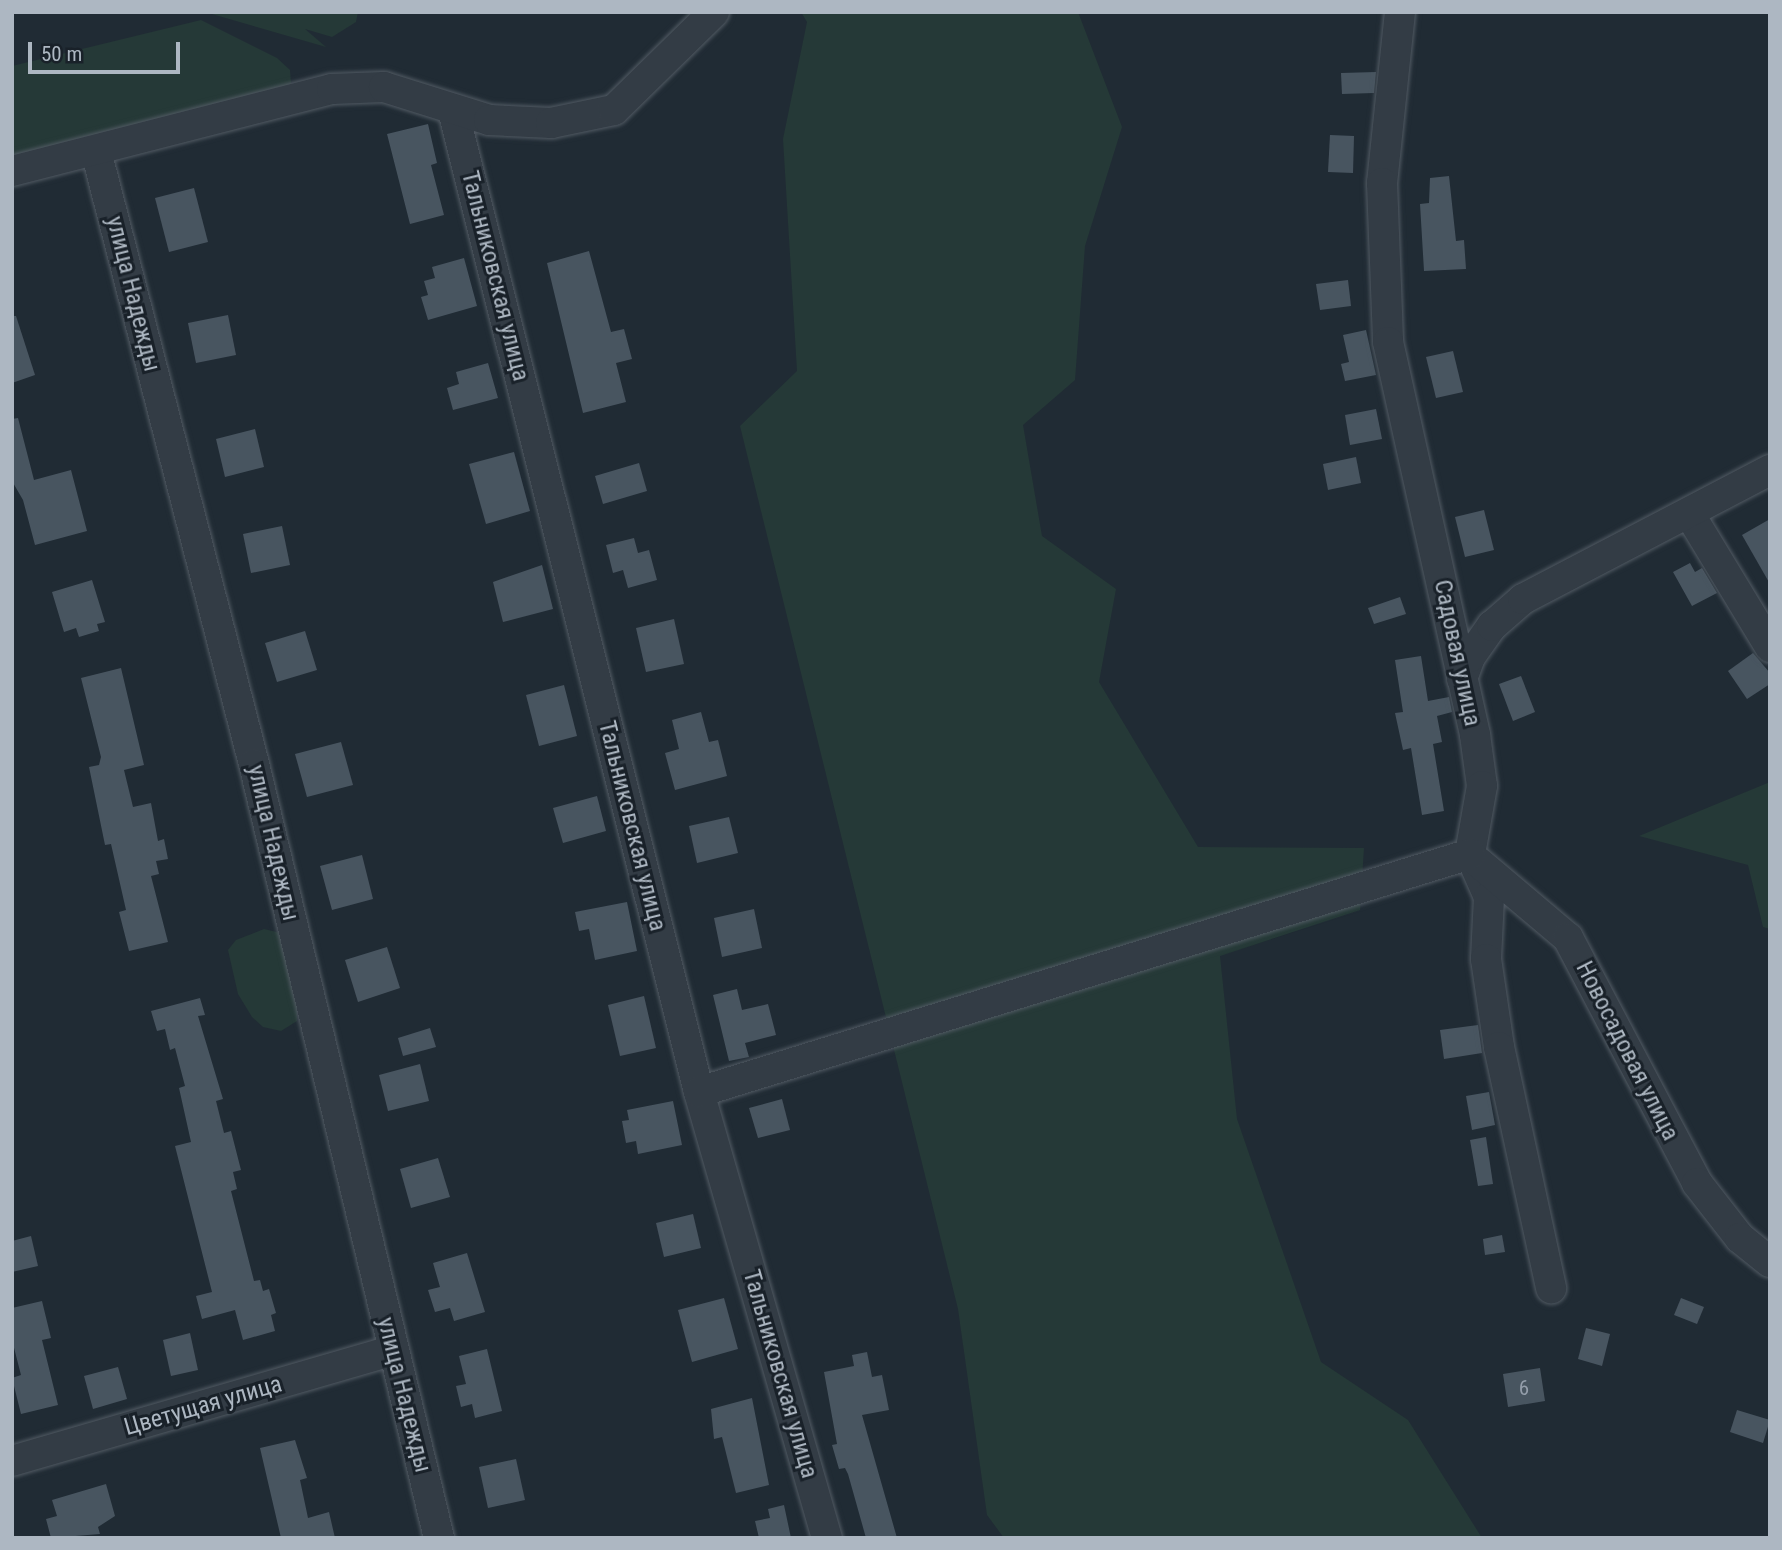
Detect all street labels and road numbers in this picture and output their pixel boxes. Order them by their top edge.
street label: Тальниковская улица [455,168,535,384]
street label: улица Надежды [100,213,166,375]
street label: Садовая улица [1427,577,1487,729]
street label: Тальниковская улица [592,718,672,934]
street label: улица Надежды [241,762,305,924]
street label: Новосадовая улица [1569,957,1685,1145]
street label: Тальниковская улица [736,1266,824,1482]
street label: улица Надежды [371,1314,437,1476]
street label: Цветущая улица [121,1370,285,1442]

